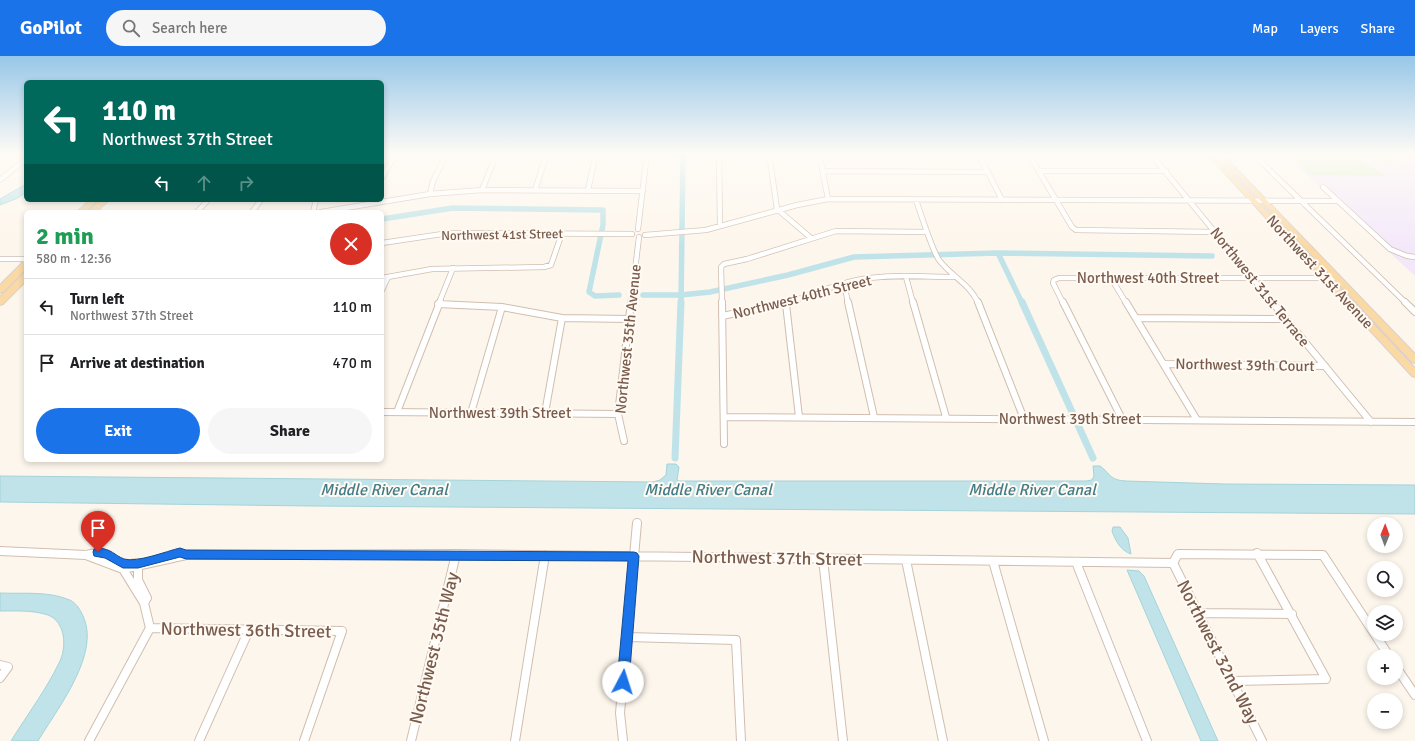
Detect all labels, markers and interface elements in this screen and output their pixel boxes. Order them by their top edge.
search box [106,10,386,46]
text: GoPilot [20,16,82,40]
icon: search [120,17,142,39]
text: Search here [152,19,228,37]
text: Map [1252,20,1278,37]
text: Layers [1300,20,1339,37]
text: Share [1361,20,1395,37]
text: 110 m [102,94,176,128]
icon: left [36,96,88,148]
text: Northwest 37th Street [102,128,273,150]
icon: left [151,172,173,194]
icon: ahead [193,172,215,194]
icon: right [235,172,257,194]
street label: Northwest 31st Avenue [1263,212,1377,332]
text: 2 min [36,221,94,251]
button: close [330,223,372,265]
street label: Northwest 31st Terrace [1206,224,1314,350]
street label: Northwest 41st Street [441,226,564,244]
text: 580 m · 12:36 [36,251,112,267]
street label: Northwest 35th Avenue [611,263,645,415]
street label: Northwest 40th Street [1077,269,1219,287]
street label: Northwest 40th Street [731,271,873,323]
text: Turn left [70,290,124,308]
icon: left [36,296,58,318]
text: 110 m [332,298,372,316]
text: Northwest 37th Street [70,308,193,324]
icon: arrive [36,352,58,374]
text: Arrive at destination [70,354,205,372]
text: 470 m [332,354,372,372]
street label: Northwest 39th Court [1175,355,1315,375]
street label: Northwest 39th Street [429,404,571,422]
button: Exit [36,408,200,454]
button: Share [208,408,372,454]
street label: Northwest 39th Street [999,410,1141,428]
water label: Middle River Canal [320,480,449,500]
water label: Middle River Canal [644,480,773,500]
water label: Middle River Canal [968,480,1097,500]
pin [81,511,115,552]
icon: arrive [87,517,109,539]
north arrow [1367,517,1403,553]
map controls [1367,517,1403,729]
street label: Northwest 37th Street [691,546,863,570]
button: search [1367,561,1403,597]
street label: Northwest 35th Way [404,569,464,726]
street label: Northwest 32nd Way [1172,576,1264,728]
button: layers [1367,605,1403,641]
street label: Northwest 36th Street [160,618,332,642]
button: + [1367,649,1403,685]
position arrow [602,661,644,703]
button: − [1367,693,1403,729]

